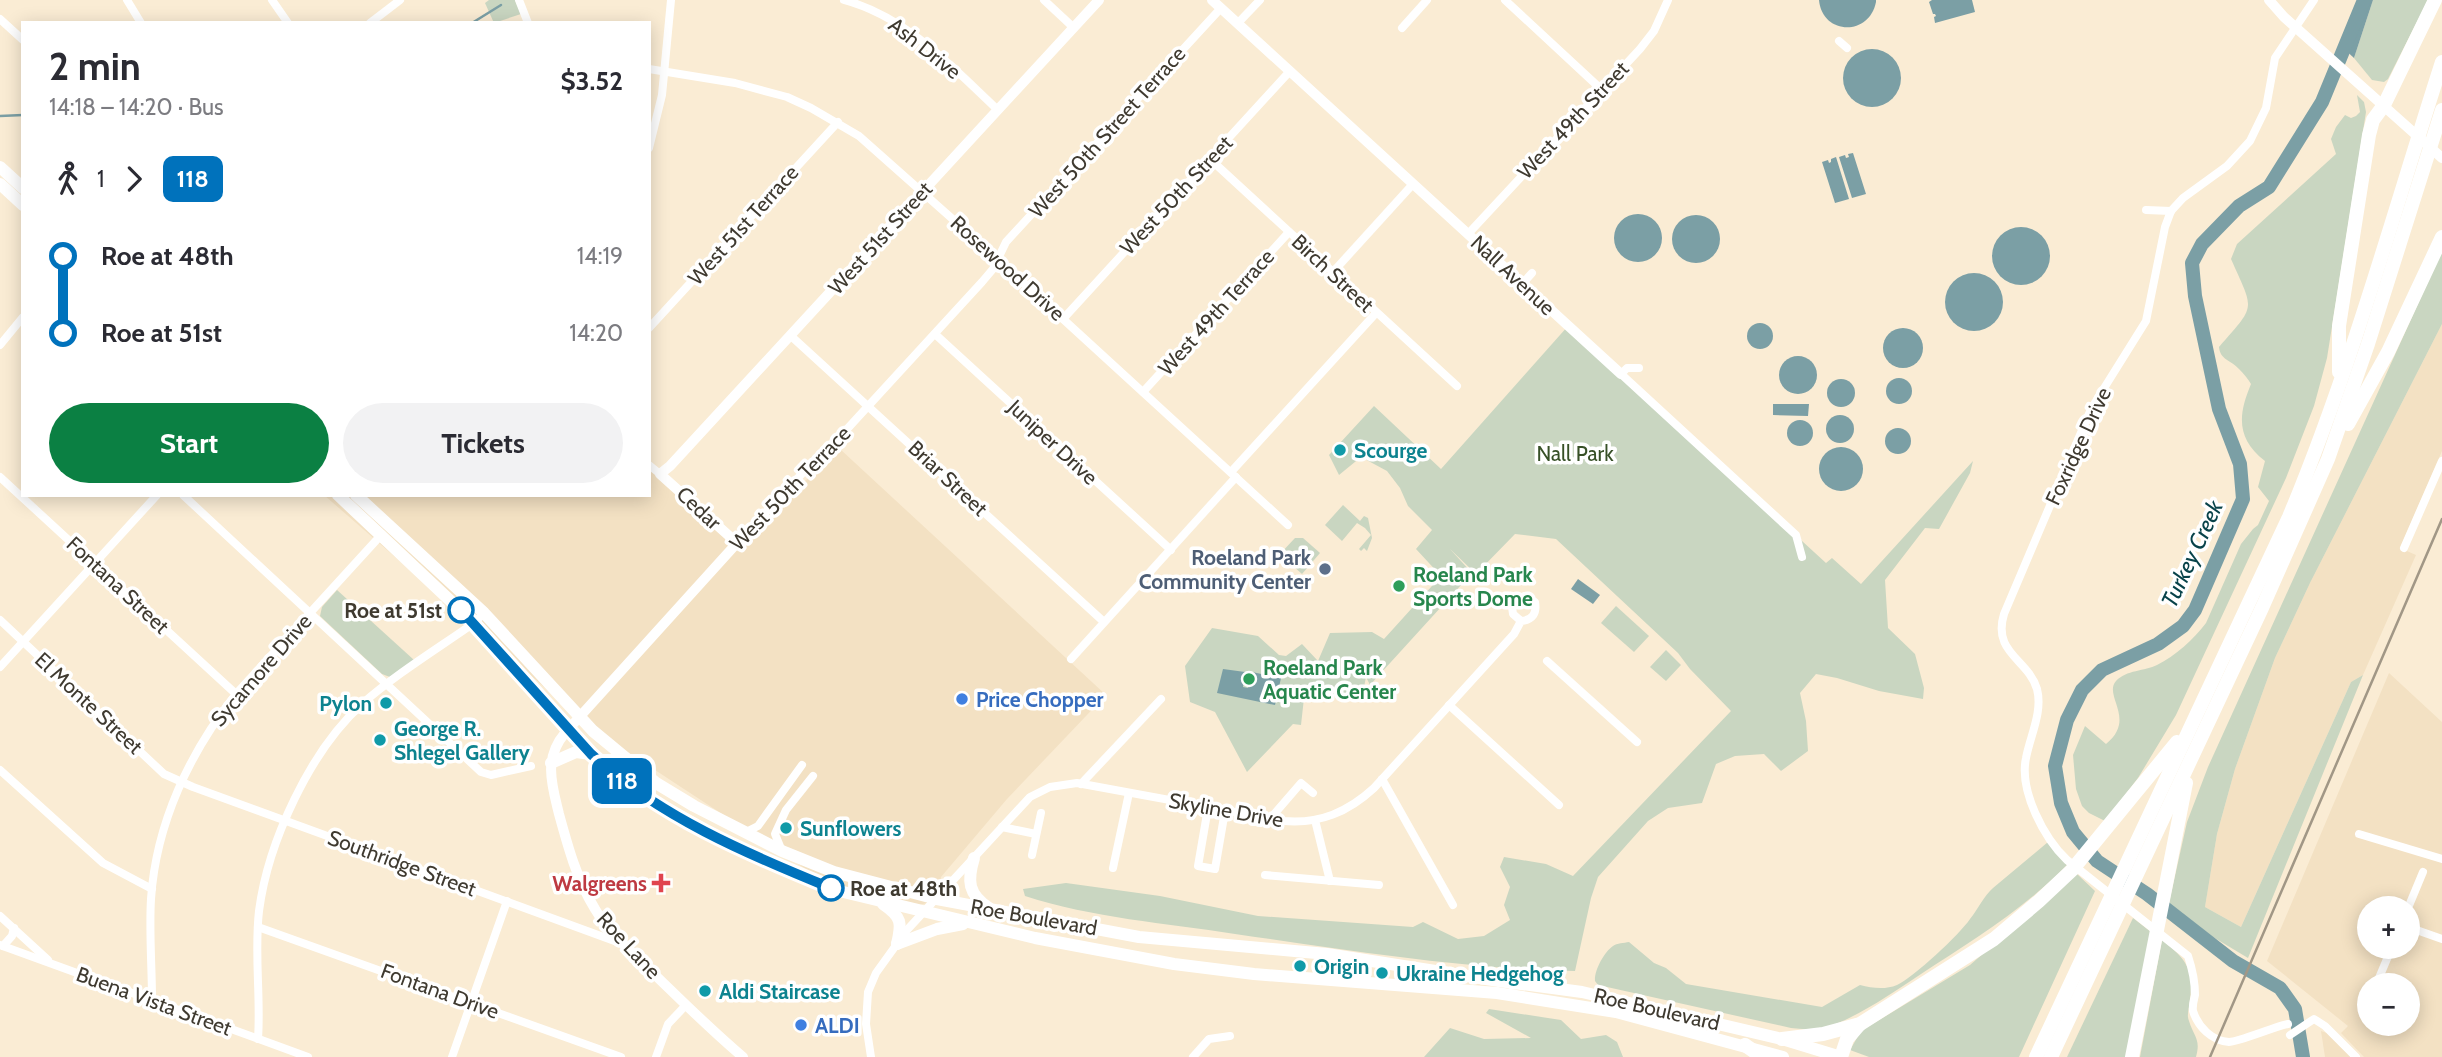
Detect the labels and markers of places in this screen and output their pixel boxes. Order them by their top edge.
place label: Scourge [1354,438,1427,463]
marker: Scourge [1332,442,1348,458]
place label: Roeland Park Community Center [1139,545,1312,594]
marker: Roeland Park Community Center [1317,561,1333,577]
place label: Roeland Park Sports Dome [1413,562,1533,611]
marker: Roeland Park Sports Dome [1391,578,1407,594]
marker: Roe at 51st [448,597,474,623]
place label: Roe at 51st [344,598,442,623]
place label: Roeland Park Aquatic Center [1263,655,1396,704]
marker: Roeland Park Aquatic Center [1241,671,1257,687]
place label: Price Chopper [976,687,1103,712]
place label: Pylon [319,691,372,716]
marker: Price Chopper [954,691,970,707]
marker: Pylon [378,695,394,711]
place label: George R. Shlegel Gallery [394,716,530,765]
marker: George R. Shlegel Gallery [372,732,388,748]
place label: Sunflowers [800,816,901,841]
marker: Sunflowers [778,820,794,836]
place label: Walgreens [552,871,647,896]
marker: Walgreens [653,875,669,891]
marker: Roe at 48th [818,875,844,901]
place label: Roe at 48th [850,876,957,901]
place label: Origin [1314,954,1369,979]
marker: Origin [1292,958,1308,974]
place label: Ukraine Hedgehog [1396,961,1564,986]
marker: Ukraine Hedgehog [1374,965,1390,981]
place label: Aldi Staircase [719,979,840,1004]
marker: Aldi Staircase [697,983,713,999]
place label: ALDI [815,1013,860,1038]
marker: ALDI [793,1017,809,1033]

